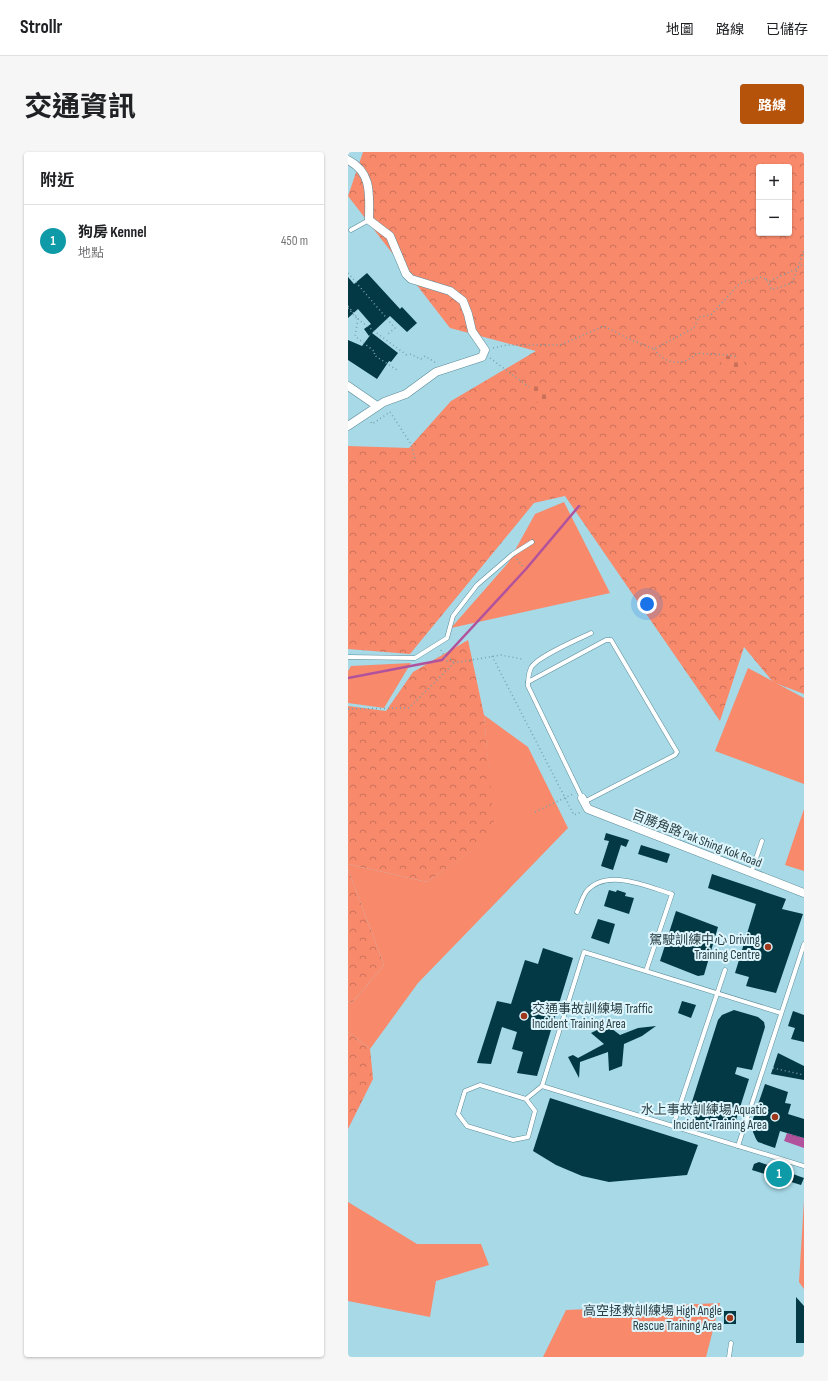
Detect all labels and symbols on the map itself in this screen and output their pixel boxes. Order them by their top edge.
your location [637,594,657,614]
street label: 百勝角路 Pak Shing Kok Road [630,807,764,871]
place label: 駕駛訓練中心 Driving Training Centre [649,932,760,963]
marker: 駕駛訓練中心 Driving Training Centre [763,942,773,952]
place label: 交通事故訓練場 Traffic Incident Training Area [532,1001,653,1032]
marker: 交通事故訓練場 Traffic Incident Training Area [519,1011,529,1021]
place label: 水上事故訓練場 Aquatic Incident Training Area [641,1102,767,1133]
marker: 水上事故訓練場 Aquatic Incident Training Area [770,1112,780,1122]
pin: 1 [766,1159,792,1189]
place label: 高空拯救訓練場 High Angle Rescue Training Area [583,1303,722,1334]
marker: 高空拯救訓練場 High Angle Rescue Training Area [725,1313,735,1323]

